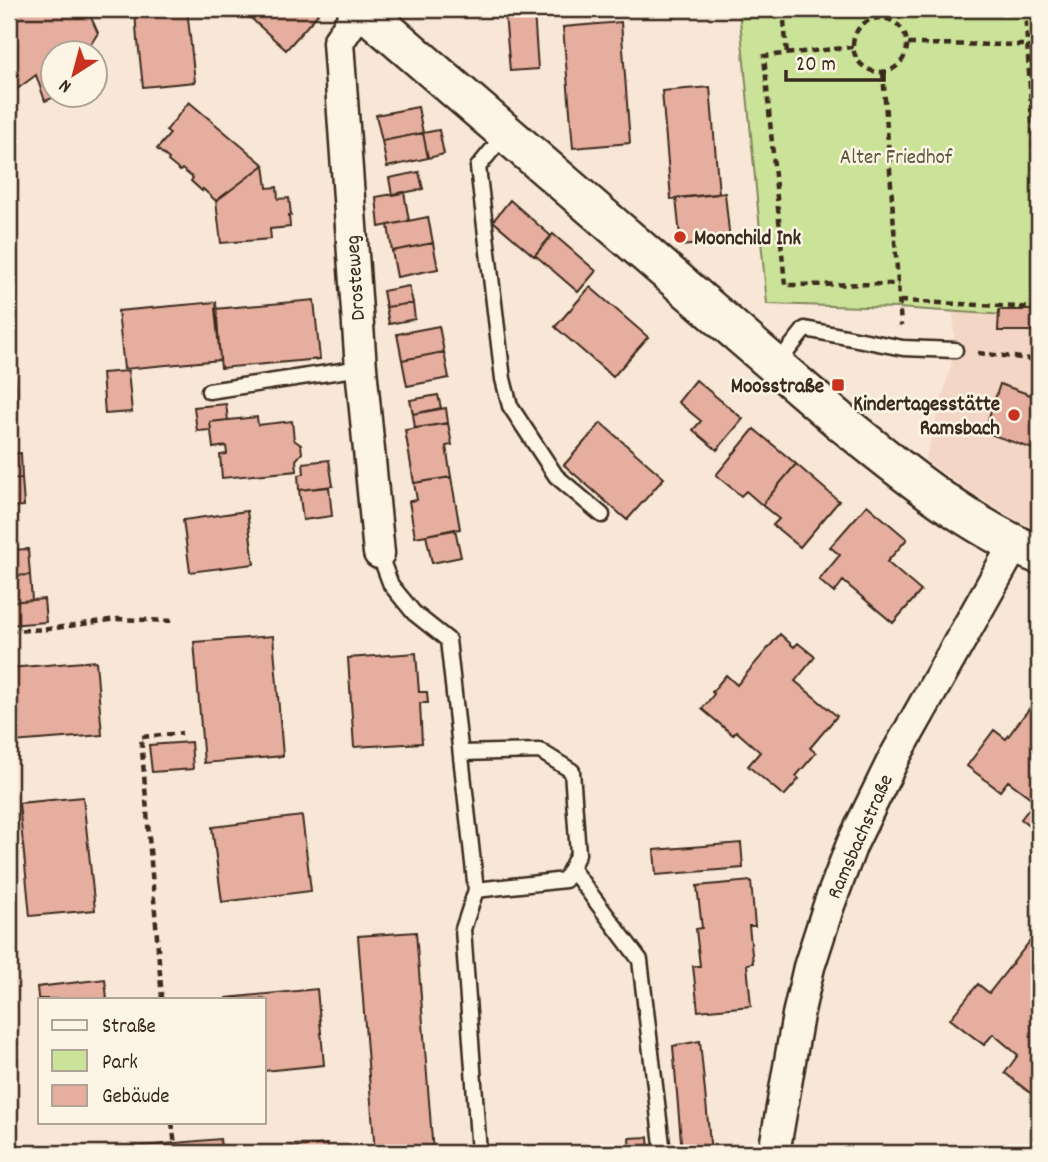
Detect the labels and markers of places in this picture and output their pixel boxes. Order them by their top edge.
place label: Moonchild Ink [694,225,801,255]
marker: Moonchild Ink [672,229,688,245]
place label: Moosstraße [731,373,824,403]
marker: Moosstraße [830,377,846,393]
place label: Kindertagesstätte Ramsbach [853,391,1000,445]
marker: Kindertagesstätte Ramsbach [1006,407,1022,423]

